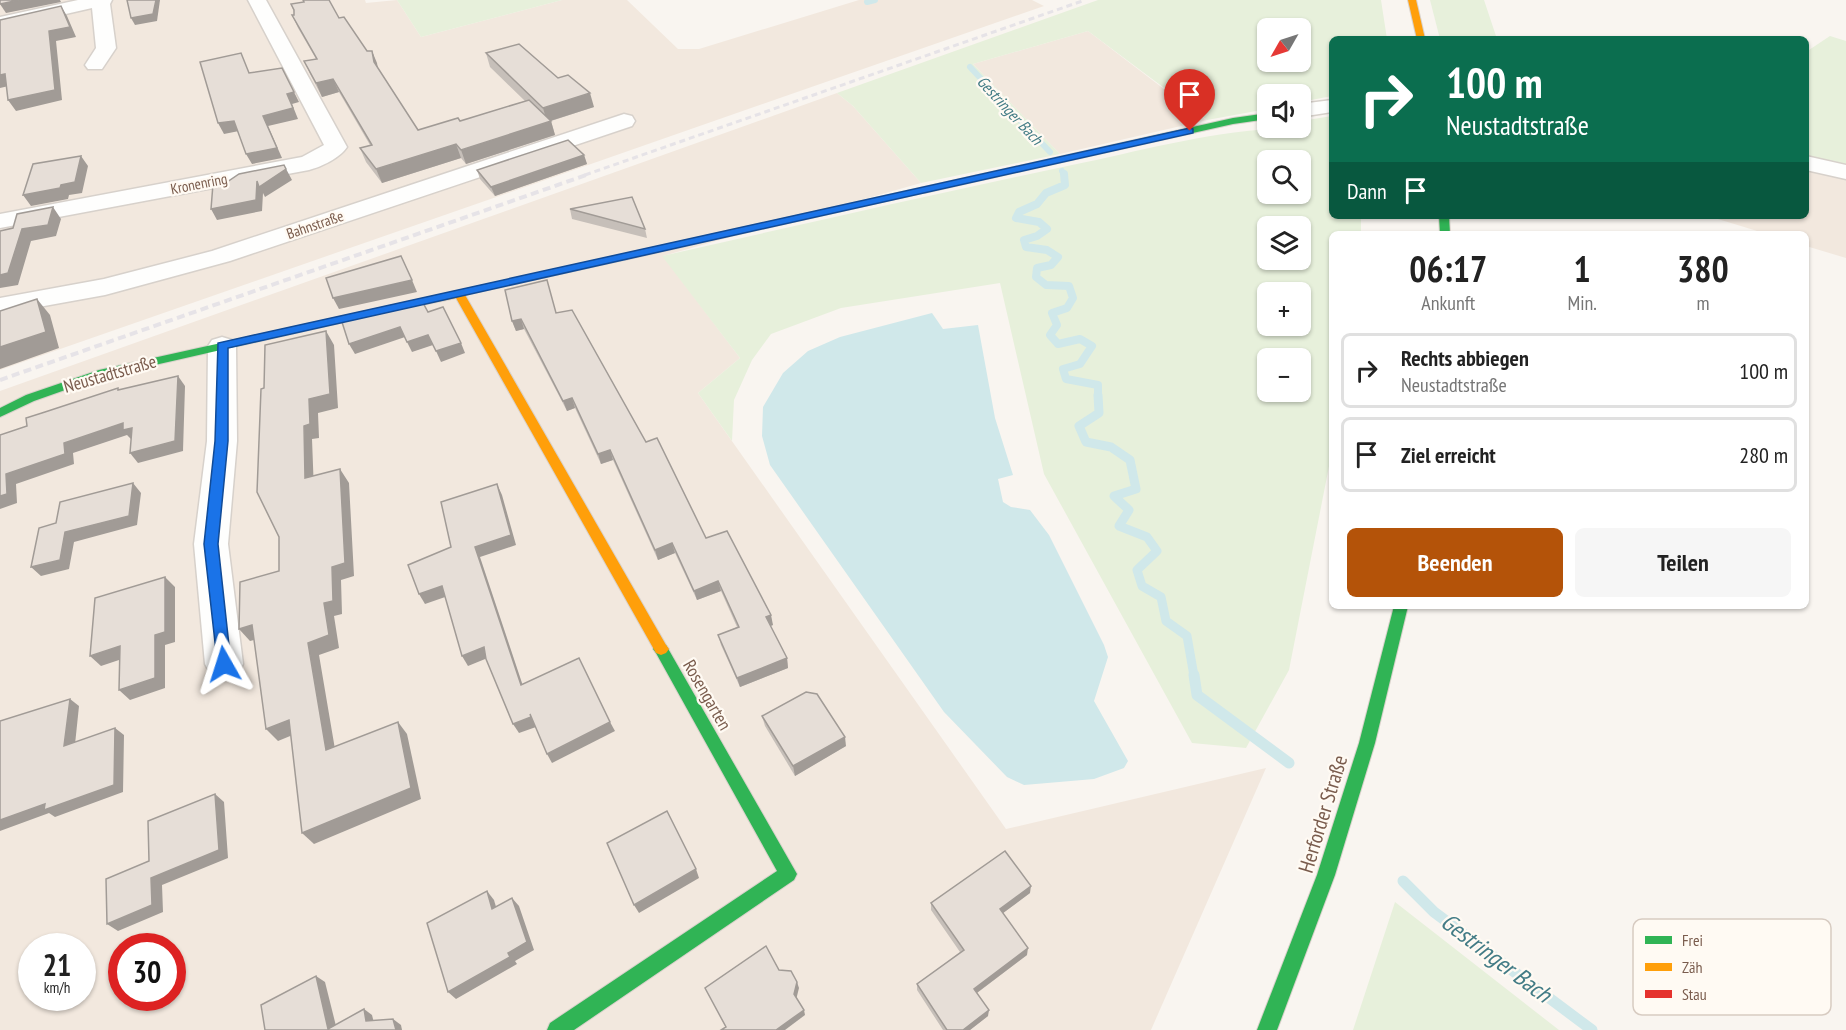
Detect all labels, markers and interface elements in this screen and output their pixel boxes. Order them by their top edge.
north arrow [1257,18,1311,72]
map controls [1257,18,1311,402]
text: 100 m [1446,55,1543,110]
icon: right [1347,60,1425,138]
pin [1164,69,1215,131]
water label: Gestringer Bach [973,71,1048,149]
icon: arrive [1173,78,1206,111]
button: sound [1257,84,1311,138]
text: Neustadtstraße [1446,108,1589,142]
button: search [1257,150,1311,204]
street label: Kronenring [169,169,229,198]
icon: arrive [1399,174,1432,207]
text: Dann [1347,177,1387,205]
street label: Bahnstraße [284,206,346,243]
button: layers [1257,216,1311,270]
text: 06:17 [1409,245,1487,292]
text: 1 [1574,245,1591,292]
text: 380 [1677,245,1729,292]
button: + [1257,282,1311,336]
text: Ankunft [1421,290,1475,316]
text: Min. [1567,290,1597,316]
text: m [1696,290,1709,316]
text: Rechts abbiegen [1401,344,1529,372]
button: − [1257,348,1311,402]
street label: Neustadtstraße [61,349,159,398]
icon: right [1350,354,1383,387]
text: 100 m [1739,357,1788,385]
text: Neustadtstraße [1401,372,1507,398]
icon: arrive [1350,438,1383,471]
text: Ziel erreicht [1401,441,1496,469]
text: 280 m [1739,441,1788,469]
button: Beenden [1347,528,1563,597]
button: Teilen [1575,528,1791,597]
position arrow [192,632,256,696]
street label: Rosengarten [678,655,737,734]
street label: Herforder Straße [1292,752,1353,876]
water label: Gestringer Bach [1435,906,1559,1010]
legend [1633,919,1831,1015]
text: Frei [1682,930,1703,950]
speed limit sign: 30 [108,933,186,1011]
text: 21 [43,945,71,984]
text: Zäh [1682,957,1702,977]
text: km/h [44,978,70,997]
text: Stau [1682,984,1707,1004]

